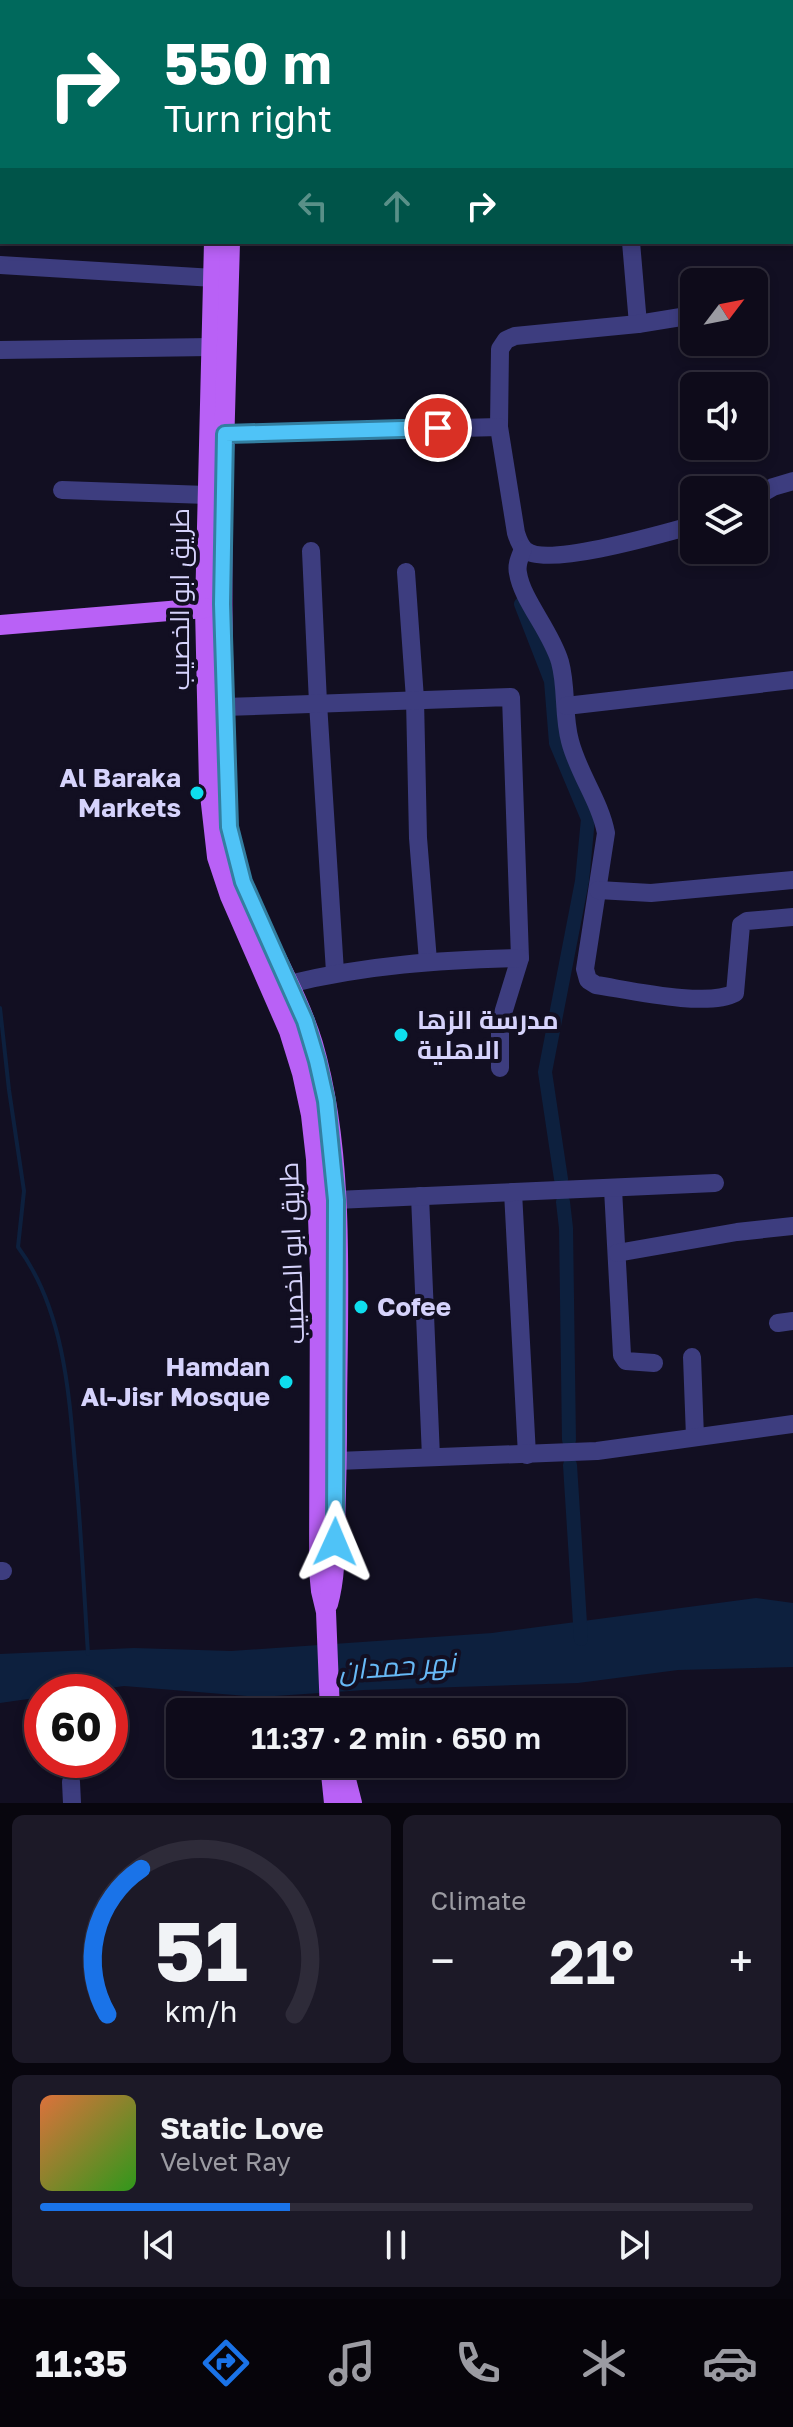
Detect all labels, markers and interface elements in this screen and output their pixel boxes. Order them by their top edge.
text: 550 m [164,29,332,96]
icon: right [32,32,136,136]
text: Turn right [164,97,332,140]
icon: left [291,184,335,228]
icon: ahead [375,184,419,228]
icon: right [459,184,503,228]
north arrow [680,268,768,356]
map controls [680,268,768,564]
button: sound [680,372,768,460]
pin [404,394,472,462]
icon: arrive [416,406,460,450]
button: layers [680,476,768,564]
street label: طريق ابو الخصيب [164,508,196,690]
place label: Al Baraka Markets [59,762,181,823]
marker: Al Baraka Markets [188,784,206,802]
place label: مدرسة الزها الاهلية [417,1004,559,1065]
marker: مدرسة الزها الاهلية [392,1026,410,1044]
street label: طريق ابو الخصيب [273,1161,311,1345]
place label: Cofee [377,1291,451,1322]
marker: Cofee [352,1298,370,1316]
place label: Hamdan Al-Jisr Mosque [81,1351,270,1412]
marker: Hamdan Al-Jisr Mosque [277,1373,295,1391]
position arrow [293,1500,377,1584]
water label: نهر حمدان [337,1645,459,1687]
speed limit sign: 60 [24,1674,128,1778]
text: 11:37 · 2 min · 650 m [251,1720,541,1756]
text: Climate [431,1885,526,1916]
text: 51 [154,1899,248,1999]
text: 21° [549,1925,634,1997]
text: − [431,1934,455,1987]
text: + [729,1934,753,1987]
text: km/h [165,1994,238,2028]
text: Static Love [160,2110,324,2146]
text: Velvet Ray [160,2146,291,2177]
icon: previous [137,2223,181,2267]
icon: pause [374,2223,418,2267]
icon: next [612,2223,656,2267]
icon: directions [198,2335,254,2391]
icon: music [324,2335,380,2391]
icon: phone [450,2335,506,2391]
icon: climate [576,2335,632,2391]
icon: car [702,2335,758,2391]
text: 11:35 [35,2342,128,2385]

